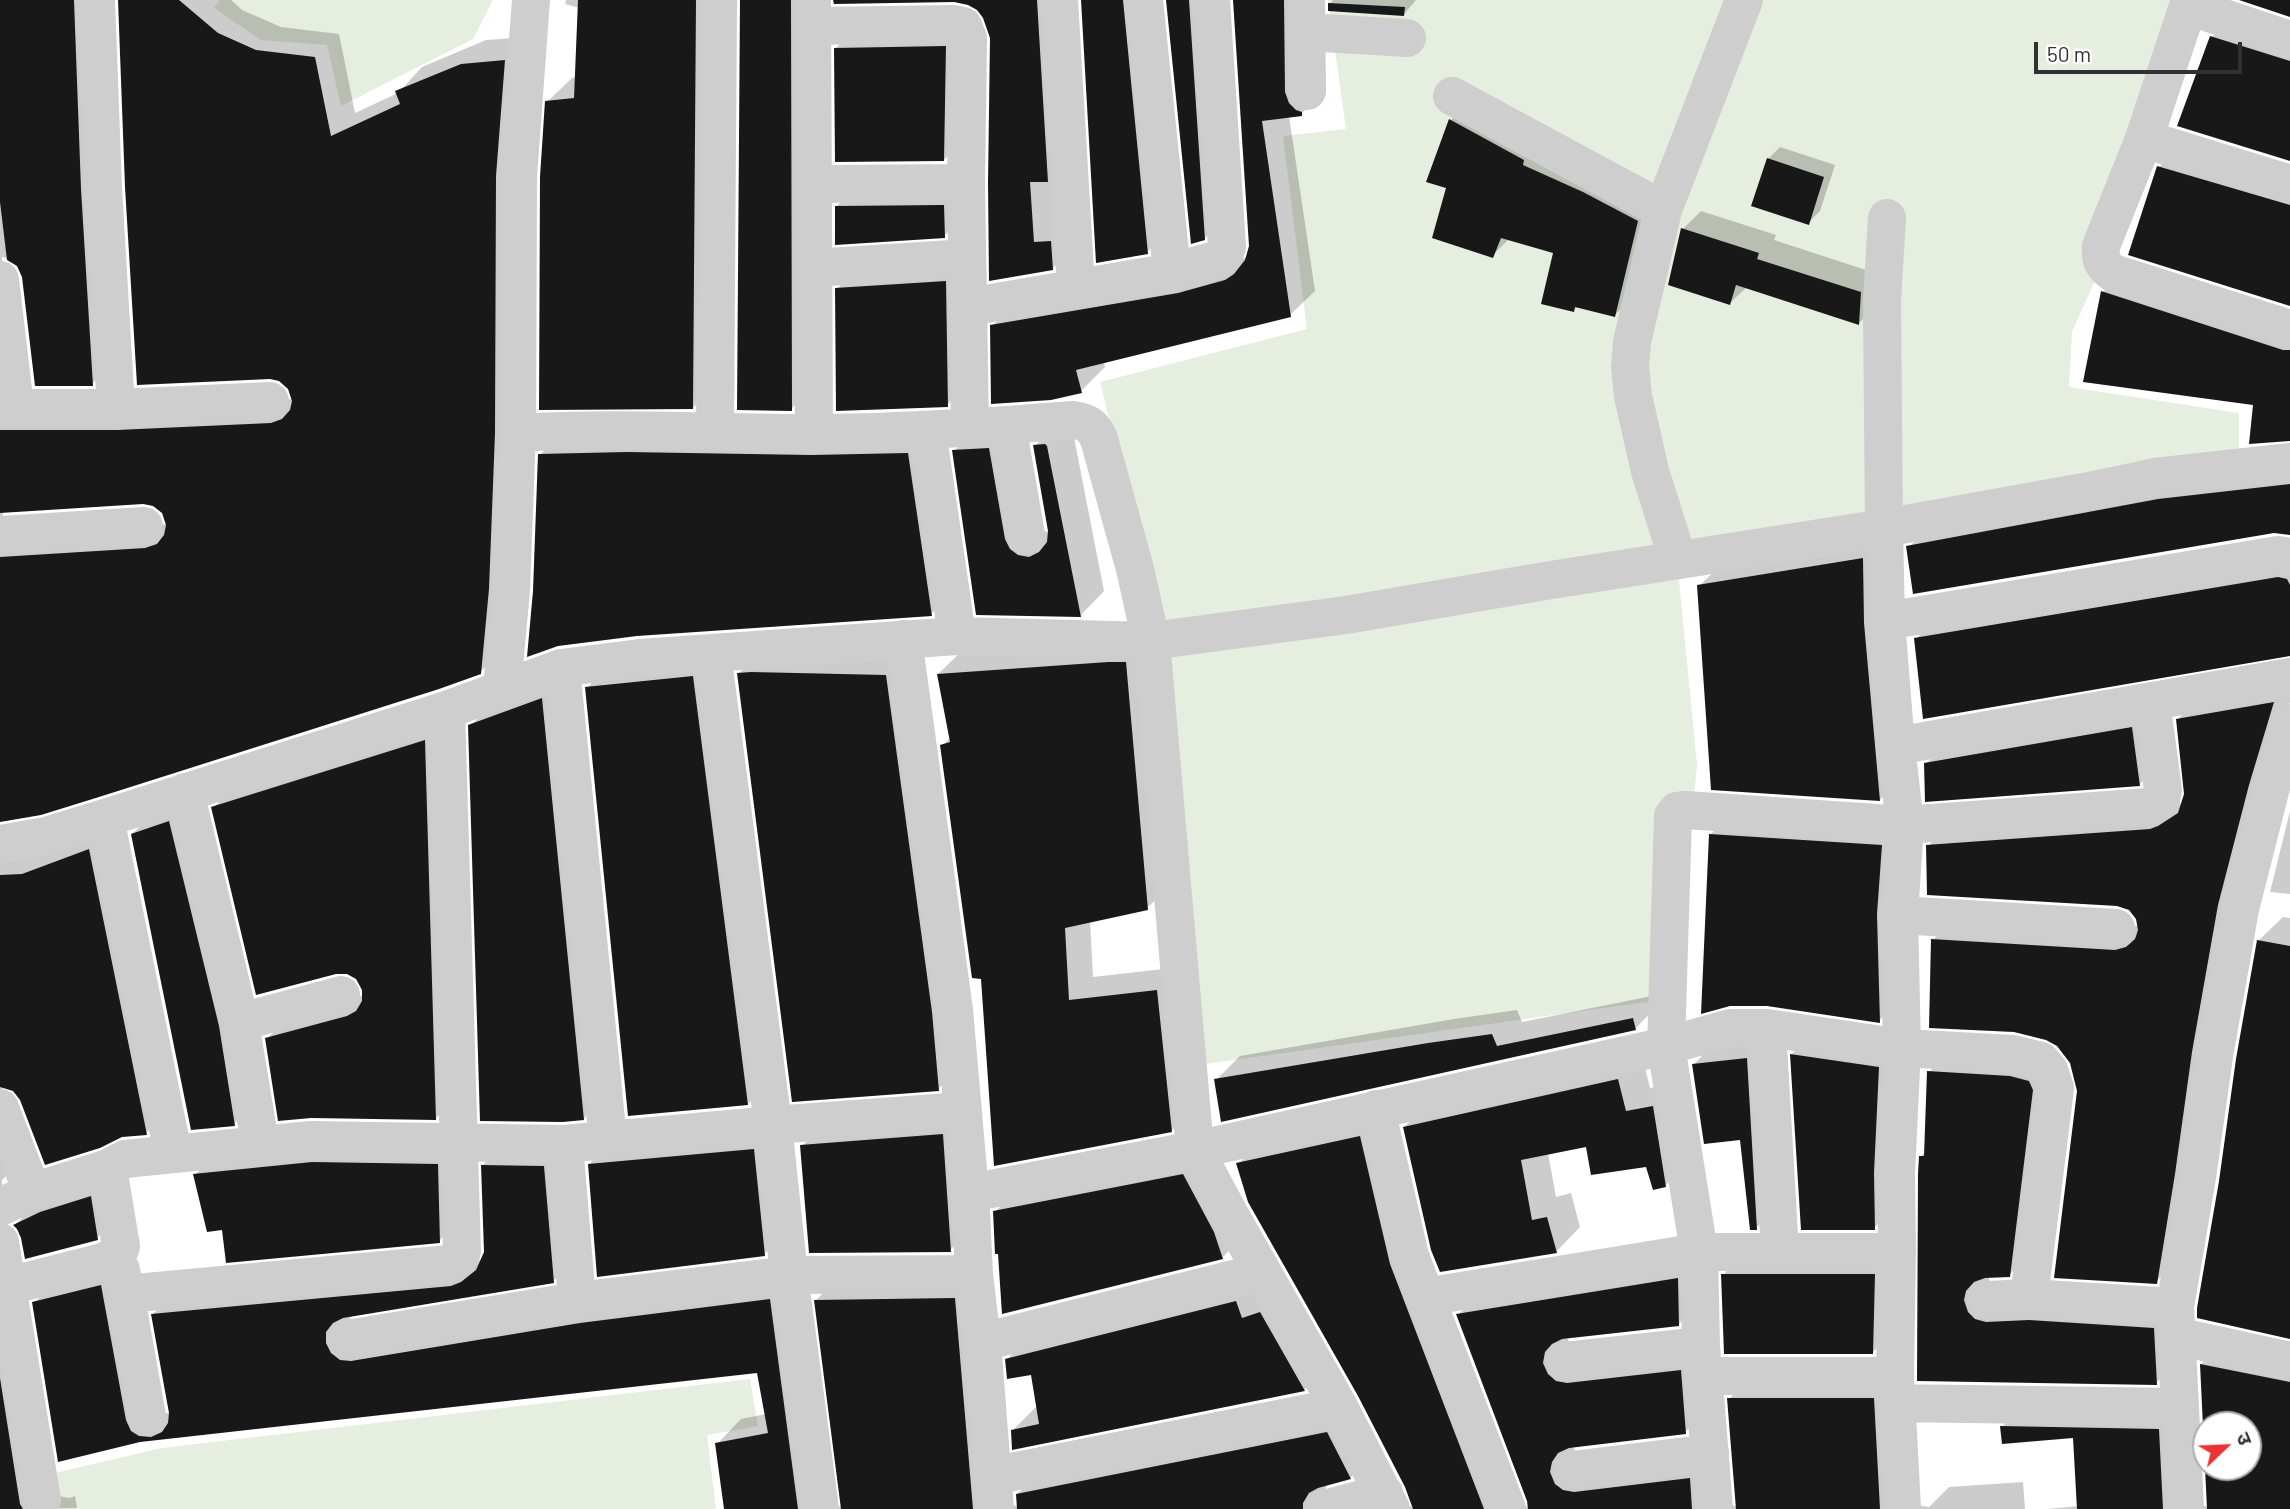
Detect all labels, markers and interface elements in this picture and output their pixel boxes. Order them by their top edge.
scale bar [2038,28,2246,72]
text: 50 m [2047,41,2091,66]
north arrow [2192,1411,2262,1481]
text: उ [2232,1429,2258,1448]

